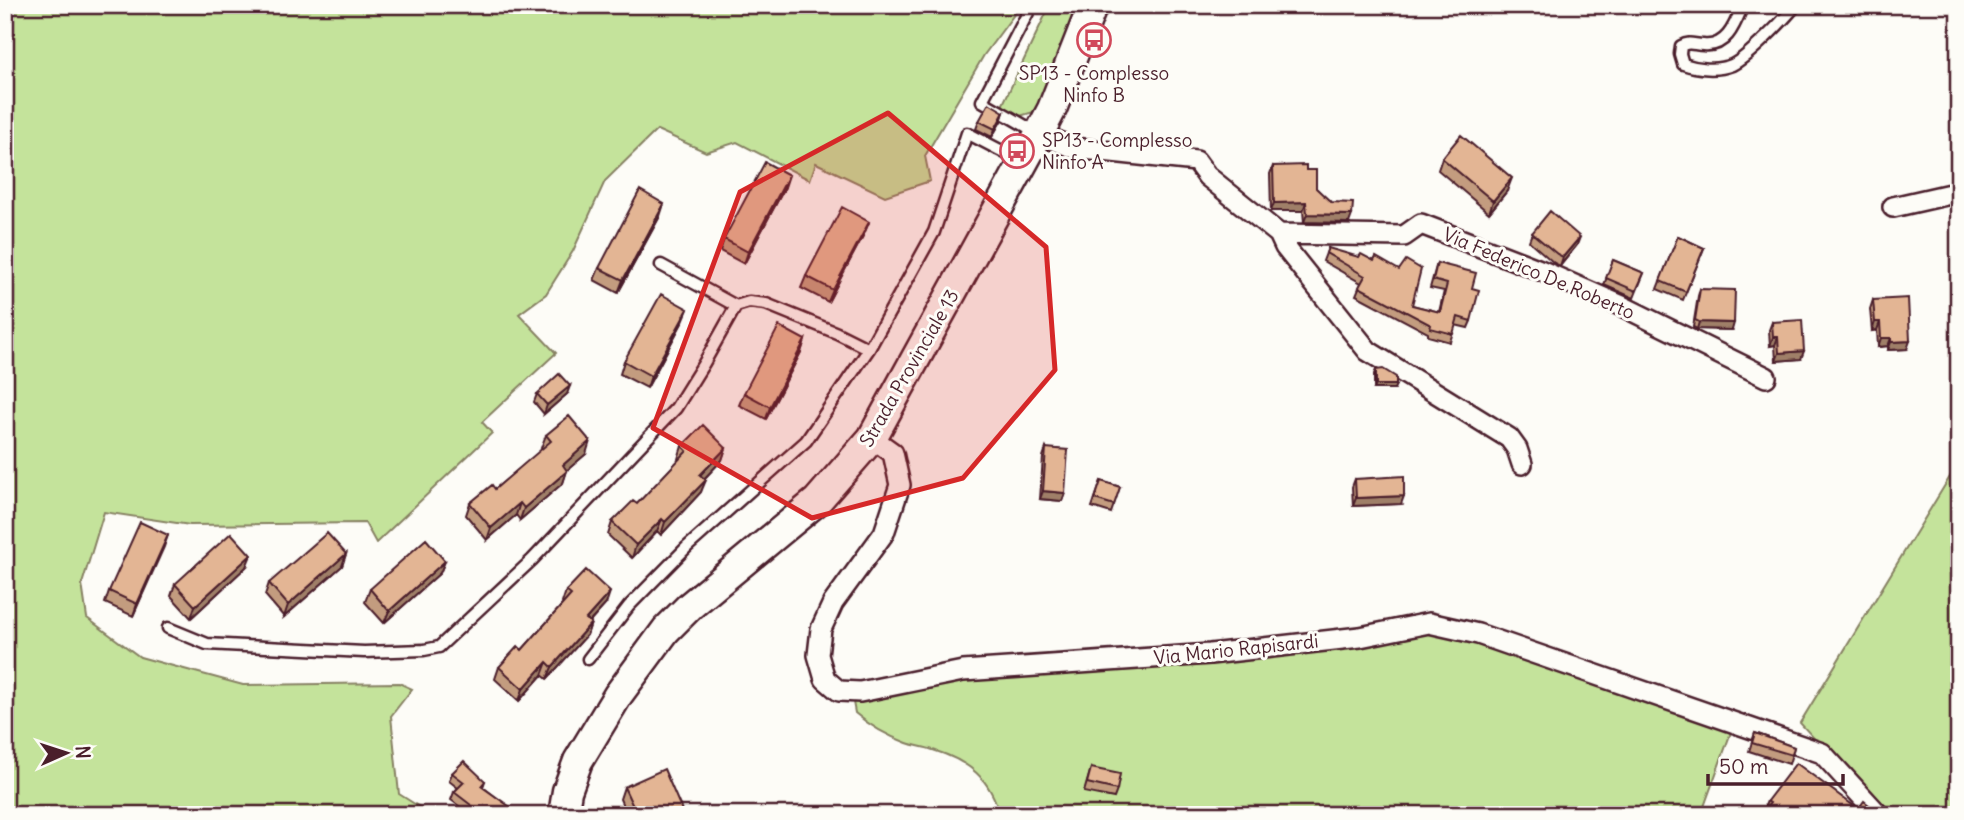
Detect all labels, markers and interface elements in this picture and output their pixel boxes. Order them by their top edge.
bus stop icon: SP13 - Complesso Ninfo B [1075,21,1113,59]
place label: SP13 - Complesso Ninfo B [1019,61,1169,107]
place label: SP13 - Complesso Ninfo A [1042,128,1192,174]
bus stop icon: SP13 - Complesso Ninfo A [998,132,1036,170]
street label: Via Federico De Roberto [1440,222,1638,324]
street label: Strada Provinciale 13 [854,285,964,451]
street label: Via Mario Rapisardi [1153,628,1319,670]
north arrow [32,718,102,788]
scale bar [1708,743,1843,787]
text: N [71,745,95,759]
text: 50 m [1719,753,1768,780]

